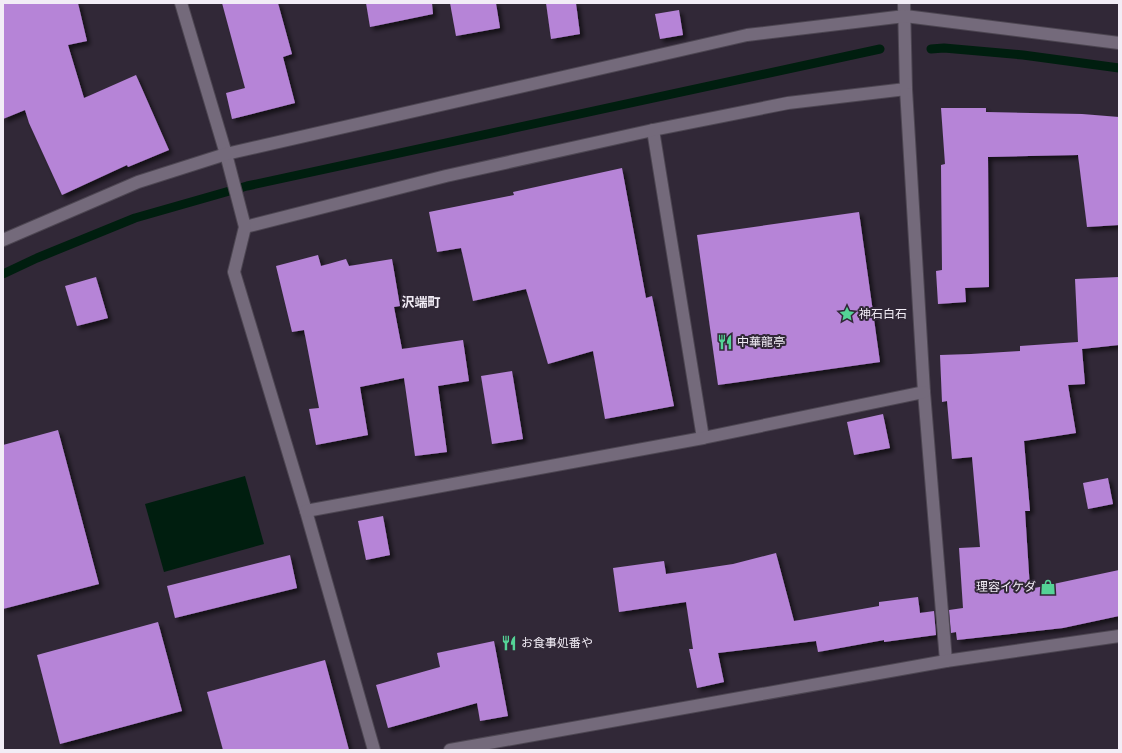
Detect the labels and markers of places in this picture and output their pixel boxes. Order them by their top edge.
place icon: 神石白石 [838,305,856,323]
place label: 神石白石 [859,307,907,321]
restaurant icon: 中華龍亭 [716,333,734,351]
place label: 中華龍亭 [737,335,785,349]
shop icon: 理容イケダ [1039,578,1057,596]
place label: 理容イケダ [976,580,1036,594]
restaurant icon: お食事処番や [500,634,518,652]
place label: お食事処番や [521,636,593,650]

